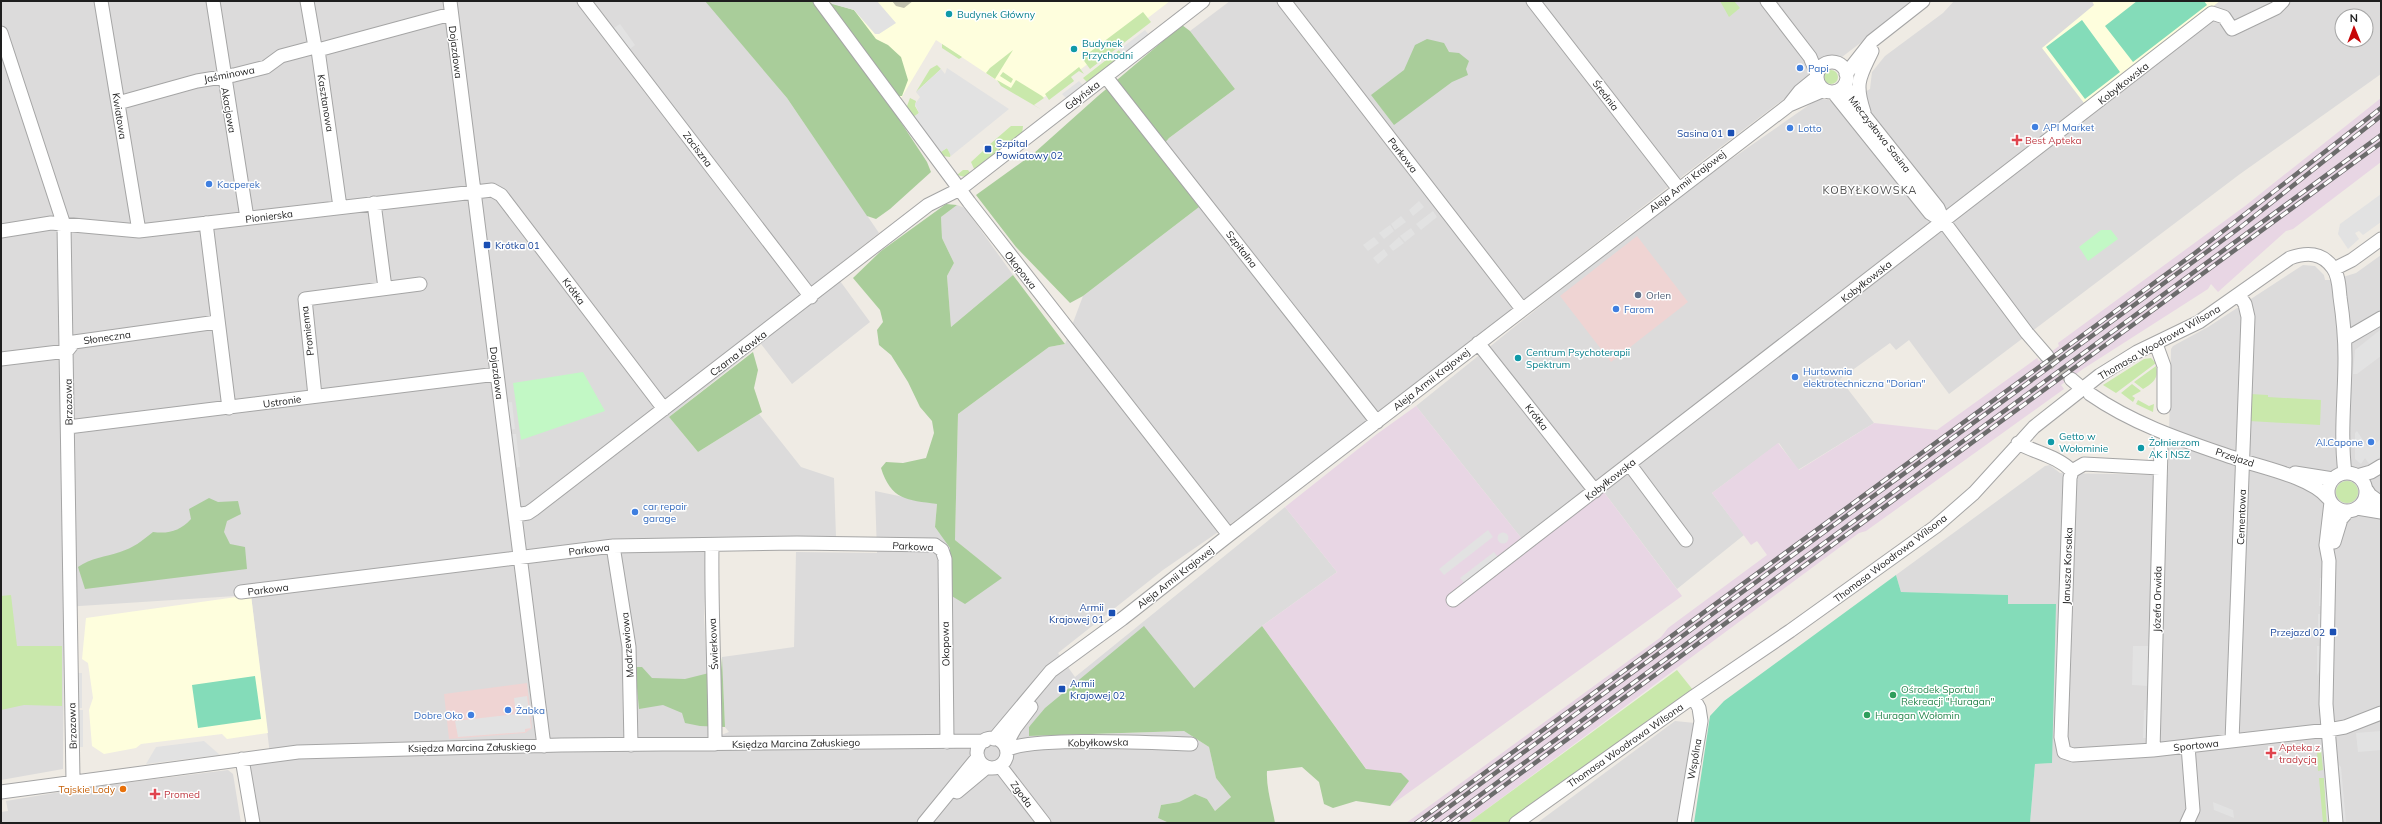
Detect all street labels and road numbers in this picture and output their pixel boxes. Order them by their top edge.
street label: Dojazdowa [446,25,465,79]
street label: Kobyłkowska [2095,60,2151,107]
street label: Jaśminowa [203,63,256,86]
street label: Kasztanowa [315,73,336,133]
street label: Średnia [1590,77,1622,113]
street label: Gdyńska [1062,78,1102,113]
street label: Akacjowa [218,86,239,134]
street label: Kwiatowa [109,92,130,140]
street label: Mieczysława Sasina [1846,93,1914,175]
street label: Zaciszna [680,129,715,170]
street label: Parkowa [1385,135,1420,176]
street label: Aleja Armii Krajowej [1646,147,1728,215]
street label: Pionierska [244,207,294,226]
street label: Szpitalna [1223,228,1260,270]
street label: Okopowa [1002,249,1039,292]
street label: Kobyłkowska [1838,258,1894,305]
street label: Krótka [559,275,588,307]
street label: Thomasa Woodrowa Wilsona [2096,302,2223,383]
street label: Promienna [298,305,317,357]
street label: Słoneczna [83,328,132,347]
street label: Czarna Kawka [707,328,769,379]
street label: Aleja Armii Krajowej [1390,345,1472,413]
street label: Dojazdowa [487,346,506,400]
street label: Brzozowa [62,379,75,425]
street label: Ustronie [262,392,302,411]
street label: Krótka [1522,401,1551,433]
street label: Przejazd [2214,445,2256,470]
street label: Kobyłkowska [1582,456,1638,503]
street label: Cementowa [2234,489,2249,545]
street label: Thomasa Woodrowa Wilsona [1831,511,1950,605]
street label: Janusza Korsaka [2060,527,2075,605]
street label: Parkowa [892,539,934,554]
street label: Parkowa [568,541,610,558]
street label: Aleja Armii Krajowej [1134,543,1216,611]
street label: Józefa Orwida [2150,566,2165,632]
street label: Parkowa [247,581,289,598]
street label: Modrzewiowa [618,612,637,678]
street label: Świerkowa [706,618,721,670]
street label: Okopowa [939,622,952,666]
street label: Thomasa Woodrowa Wilsona [1565,700,1686,791]
street label: Brzozowa [65,703,80,749]
street label: Kobyłkowska [1067,735,1129,750]
street label: Księdza Marcina Załuskiego [732,736,861,751]
street label: Sportowa [2173,737,2219,754]
street label: Wspólna [1684,738,1704,781]
street label: Księdza Marcina Załuskiego [408,740,537,755]
street label: Zgoda [1008,779,1036,810]

